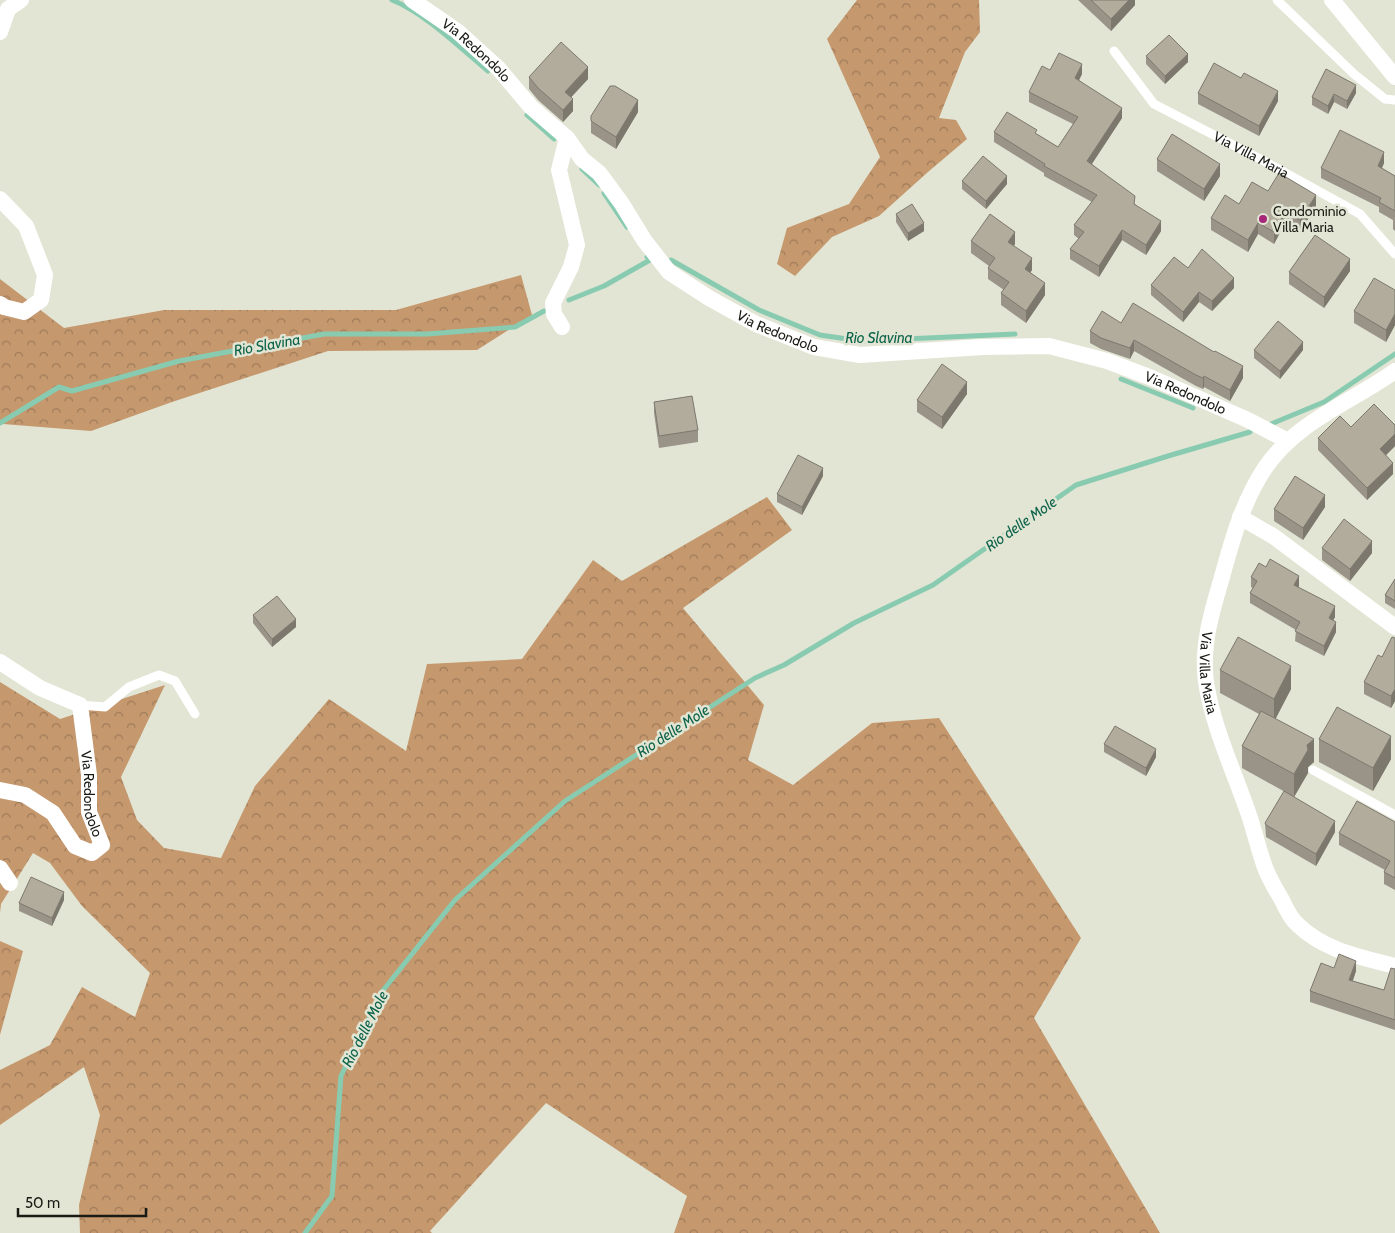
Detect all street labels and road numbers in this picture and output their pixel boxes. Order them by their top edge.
street label: Via Redondolo [439,14,515,86]
street label: Via Villa Maria [1210,127,1292,182]
street label: Via Redondolo [734,306,820,357]
street label: Via Redondolo [1142,367,1229,418]
street label: Via Villa Maria [1196,630,1222,716]
street label: Via Redondolo [77,750,107,840]

